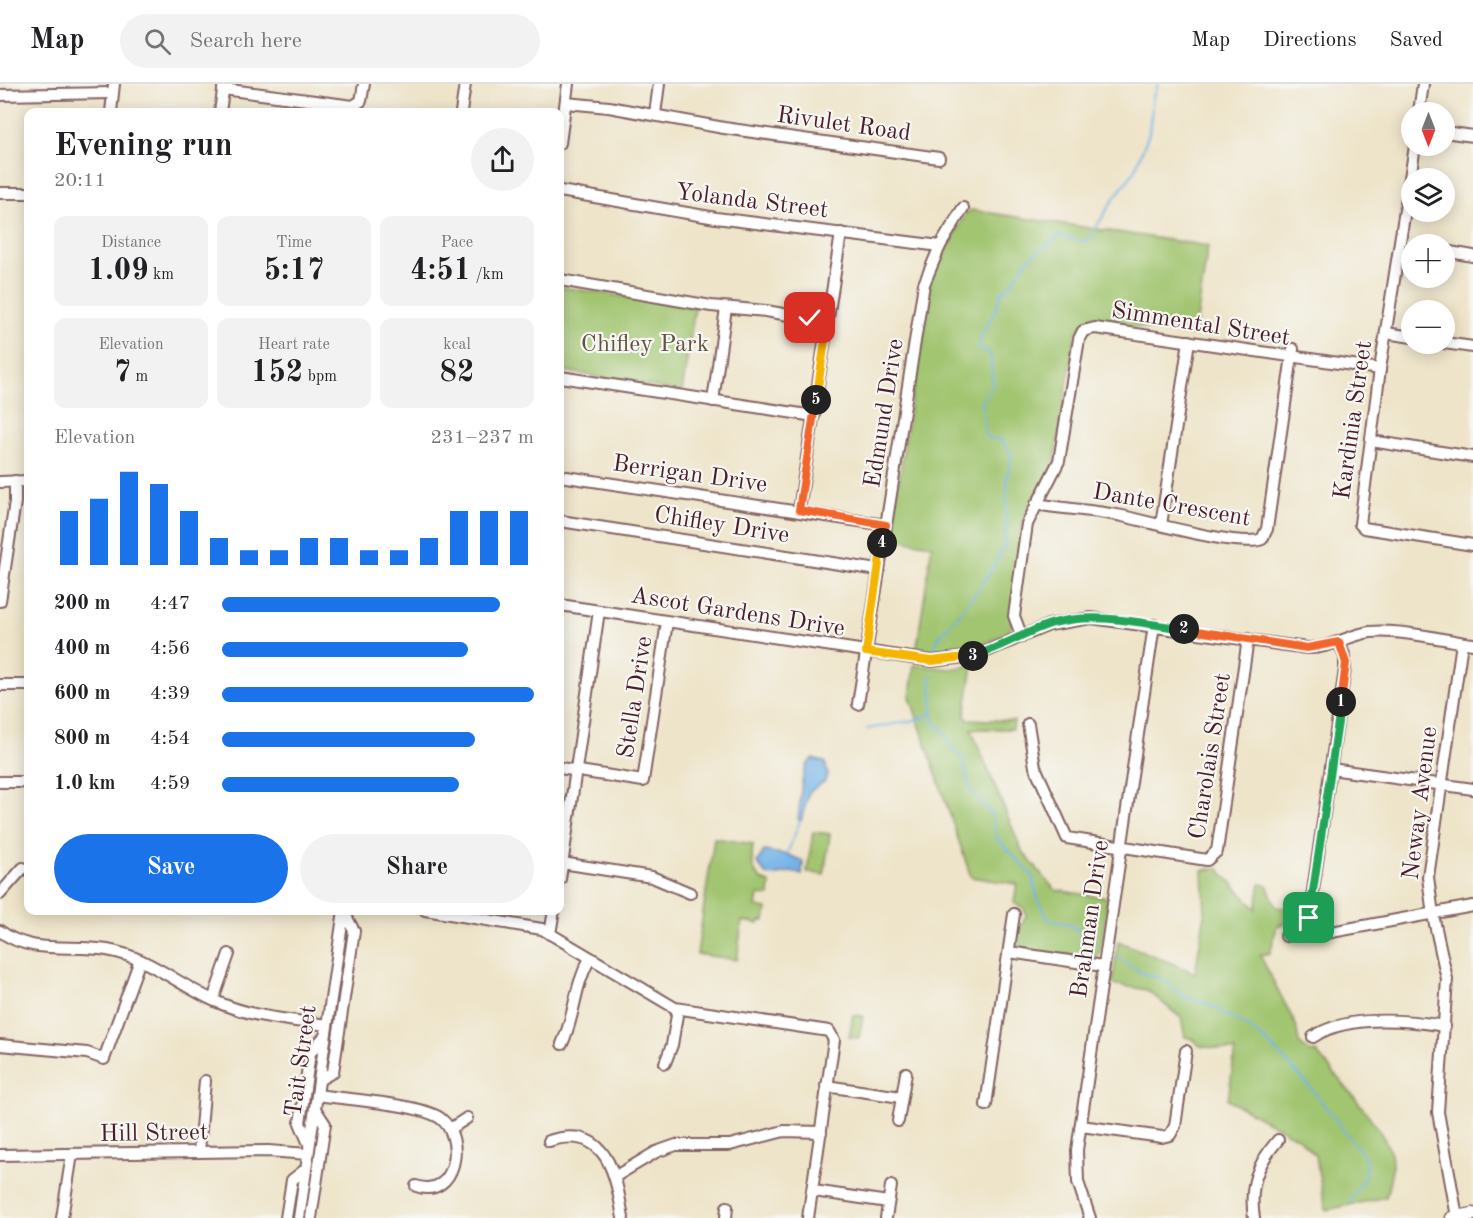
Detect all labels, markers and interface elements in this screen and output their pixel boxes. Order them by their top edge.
search box [120,14,540,68]
icon: search [141,25,174,58]
text: Map [30,27,84,55]
text: Search here [189,30,302,52]
text: Map [1191,30,1230,51]
text: Directions [1263,30,1357,51]
text: Saved [1390,30,1443,51]
north arrow [1401,102,1455,156]
map controls [1401,102,1455,354]
street label: Rivulet Road [775,104,912,146]
button: share [471,128,534,191]
text: Evening run [54,130,233,163]
button: layers [1401,168,1455,222]
text: 20:11 [54,171,106,191]
street label: Yolanda Street [674,181,829,223]
button: + [1401,234,1455,288]
text: Distance [101,235,161,251]
text: Time [276,235,312,251]
text: Pace [441,235,473,251]
text: 1.09 [88,256,149,286]
text: 5:17 [264,256,324,286]
text: 4:51 [410,256,471,286]
text: km [149,267,174,283]
text: /km [471,267,504,283]
pin [784,292,835,343]
street label: Simmental Street [1110,299,1292,351]
button: − [1401,300,1455,354]
icon: check [793,301,826,334]
park label: Chifley Park [581,333,709,357]
text: Elevation [98,337,164,353]
text: Heart rate [258,337,330,353]
text: kcal [443,337,471,353]
street label: Edmund Drive [861,337,909,490]
street label: Kardinia Street [1331,339,1377,501]
text: 7 [114,358,131,388]
text: 152 [251,358,303,388]
text: 82 [440,358,474,388]
text: m [131,369,148,385]
text: bpm [303,369,337,385]
pin: 5 [801,385,831,415]
text: 5 [811,392,821,408]
text: Elevation [54,428,135,448]
text: 231–237 m [431,428,534,448]
street label: Berrigan Drive [611,452,769,498]
street label: Dante Crescent [1091,480,1252,532]
street label: Chifley Drive [652,503,791,549]
pin: 4 [867,528,897,558]
text: 4 [877,535,887,551]
street label: Ascot Gardens Drive [629,584,846,642]
text: 200 m [54,594,110,614]
text: 4:47 [150,594,190,614]
pin: 2 [1169,614,1199,644]
text: 2 [1179,621,1189,637]
street label: Stella Drive [614,634,657,760]
text: 400 m [54,639,110,659]
text: 4:56 [150,639,190,659]
pin: 3 [958,641,988,671]
text: 3 [968,648,978,664]
street label: Charolais Street [1186,671,1236,841]
text: 600 m [54,684,110,704]
text: 4:39 [150,684,190,704]
pin: 1 [1326,687,1356,717]
text: 1 [1336,694,1346,710]
street label: Neway Avenue [1400,725,1442,881]
text: 800 m [54,729,110,749]
text: 4:54 [150,729,190,749]
text: 1.0 km [54,774,116,794]
text: 4:59 [150,774,190,794]
button: Save [54,834,288,903]
button: Share [300,834,534,903]
street label: Brahman Drive [1068,839,1114,1000]
pin [1283,892,1334,943]
icon: arrive [1292,901,1325,934]
street label: Tait Street [282,1004,322,1119]
street label: Hill Street [99,1121,209,1147]

